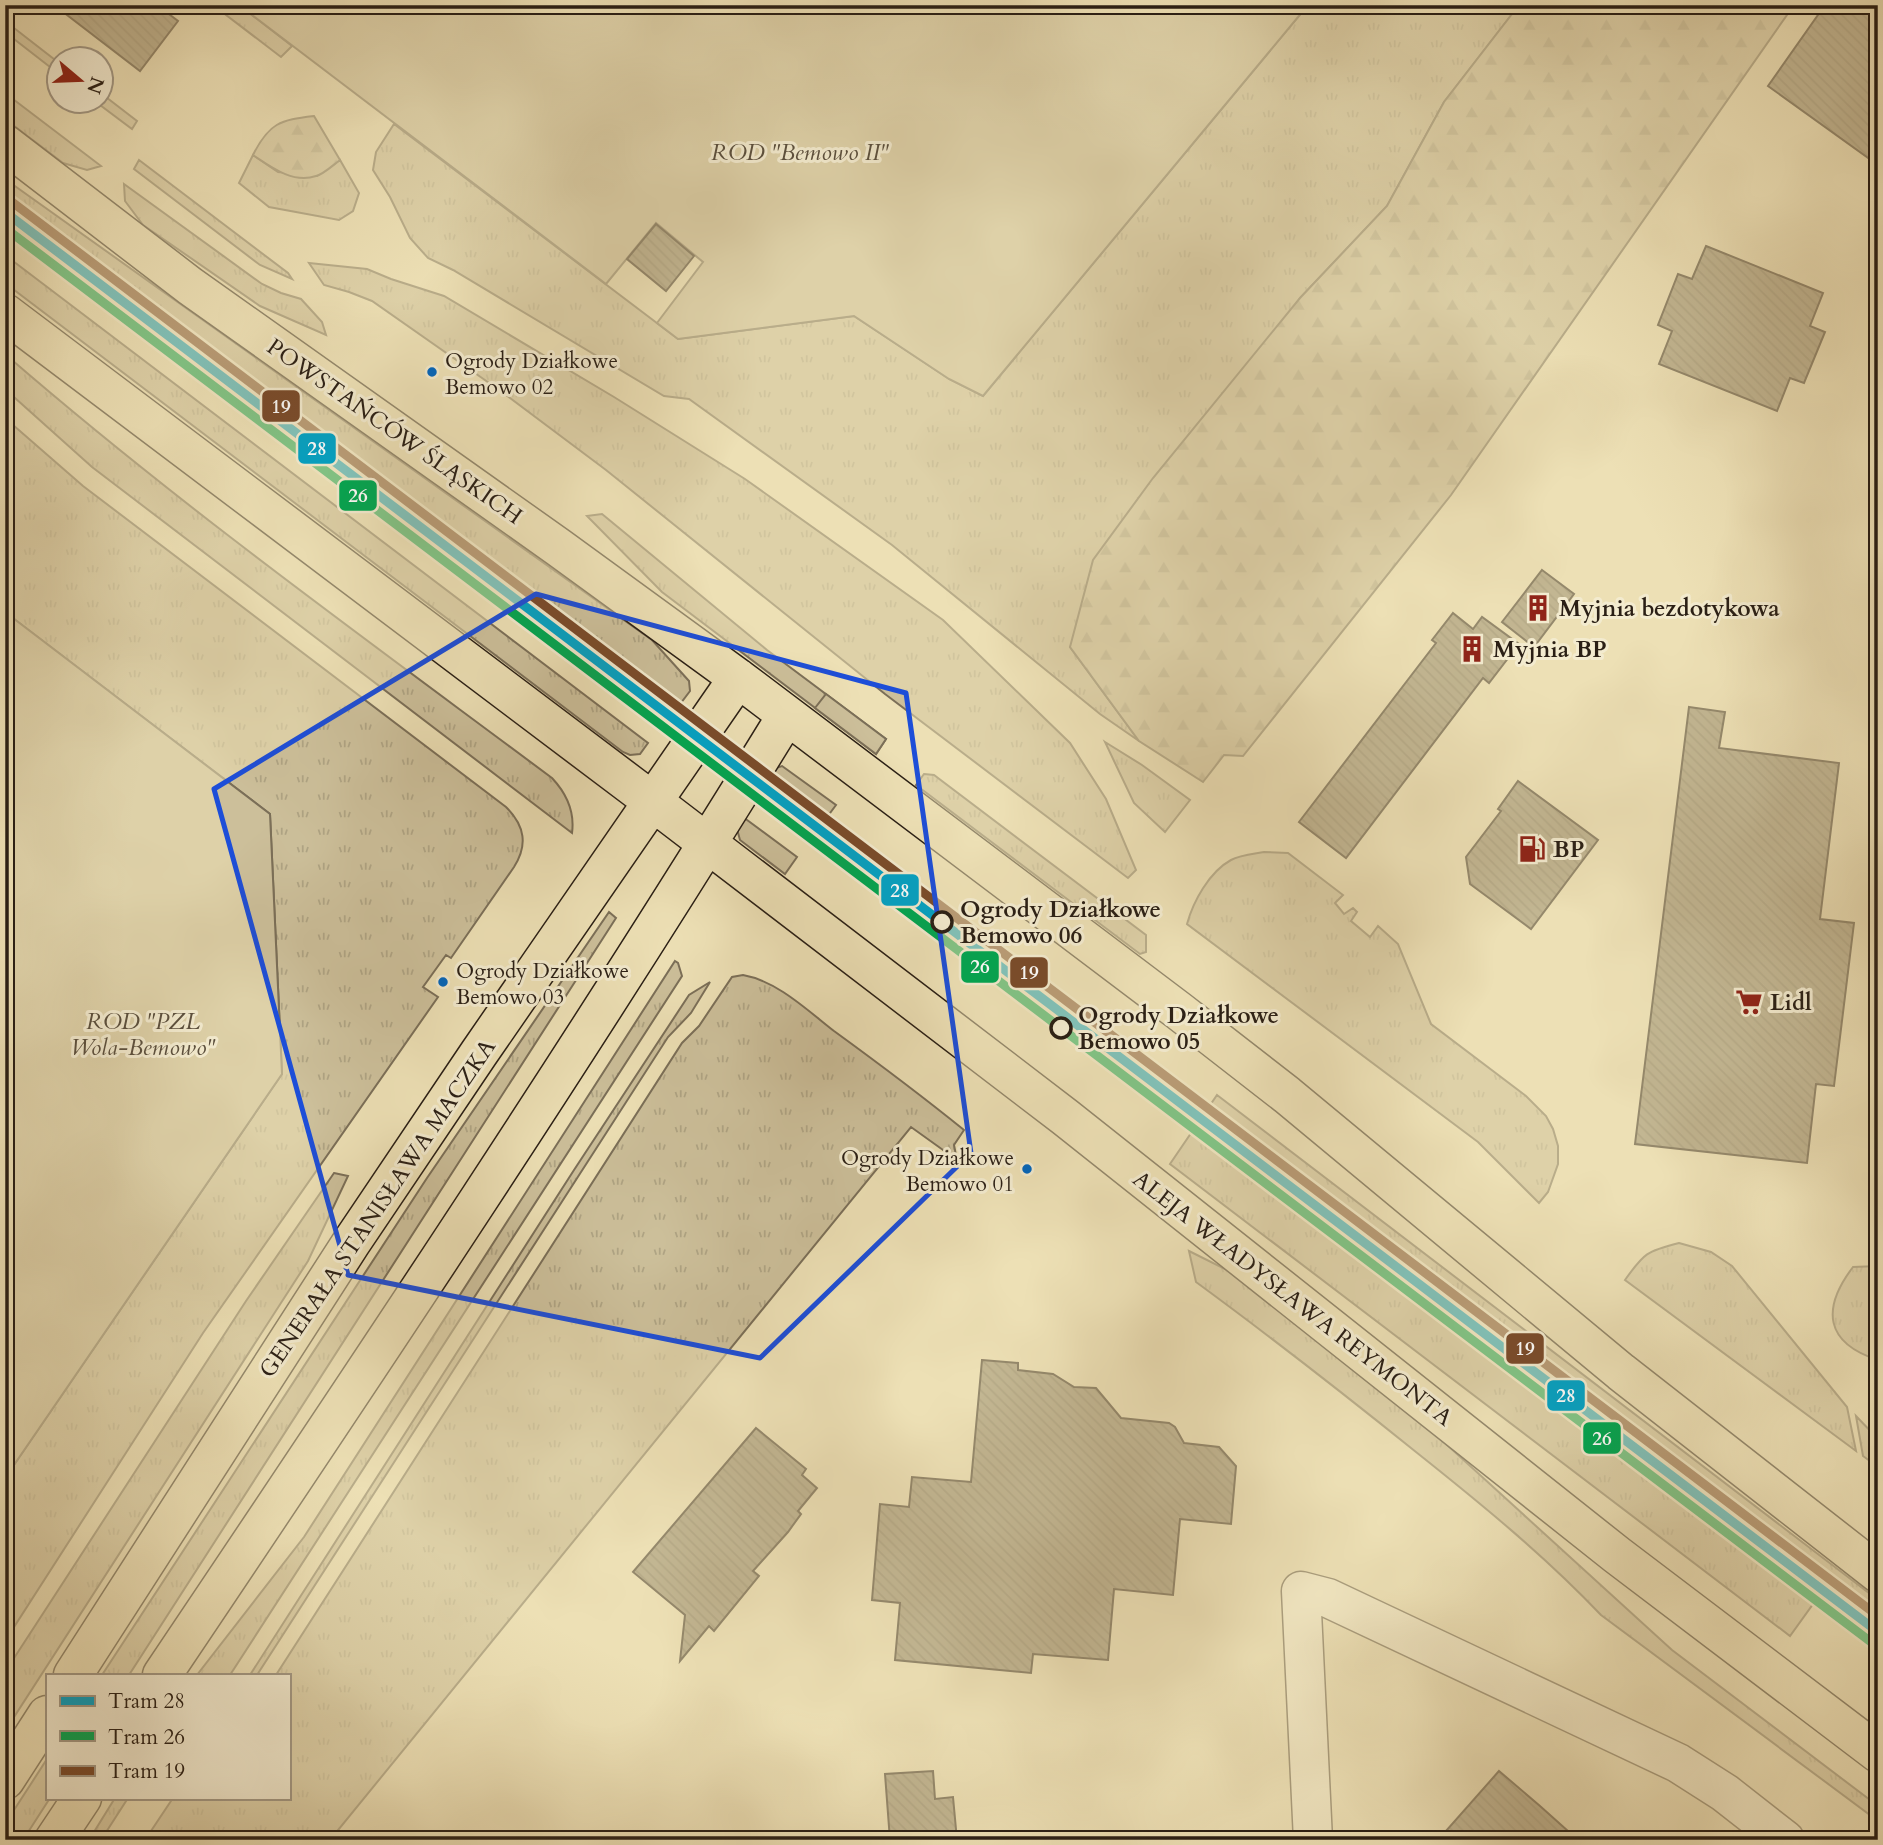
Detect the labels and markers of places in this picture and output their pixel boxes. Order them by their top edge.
place label: Ogrody Działkowe Bemowo 02 [445,347,618,402]
marker: Ogrody Działkowe Bemowo 02 [425,365,439,379]
building icon: Myjnia bezdotykowa [1523,593,1553,623]
place label: Myjnia bezdotykowa [1559,593,1780,624]
building icon: Myjnia BP [1457,634,1487,664]
place label: Myjnia BP [1493,634,1607,665]
fuel station icon: BP [1517,834,1547,864]
place label: BP [1553,834,1584,865]
place label: Ogrody Działkowe Bemowo 06 [960,894,1161,951]
marker: Ogrody Działkowe Bemowo 06 [931,911,953,933]
place label: Ogrody Działkowe Bemowo 03 [456,957,629,1012]
marker: Ogrody Działkowe Bemowo 03 [436,975,450,989]
supermarket icon: Lidl [1734,987,1764,1017]
place label: Lidl [1770,987,1812,1018]
place label: Ogrody Działkowe Bemowo 05 [1078,1000,1279,1057]
marker: Ogrody Działkowe Bemowo 05 [1050,1017,1072,1039]
place label: Ogrody Działkowe Bemowo 01 [841,1144,1014,1199]
marker: Ogrody Działkowe Bemowo 01 [1020,1162,1034,1176]

